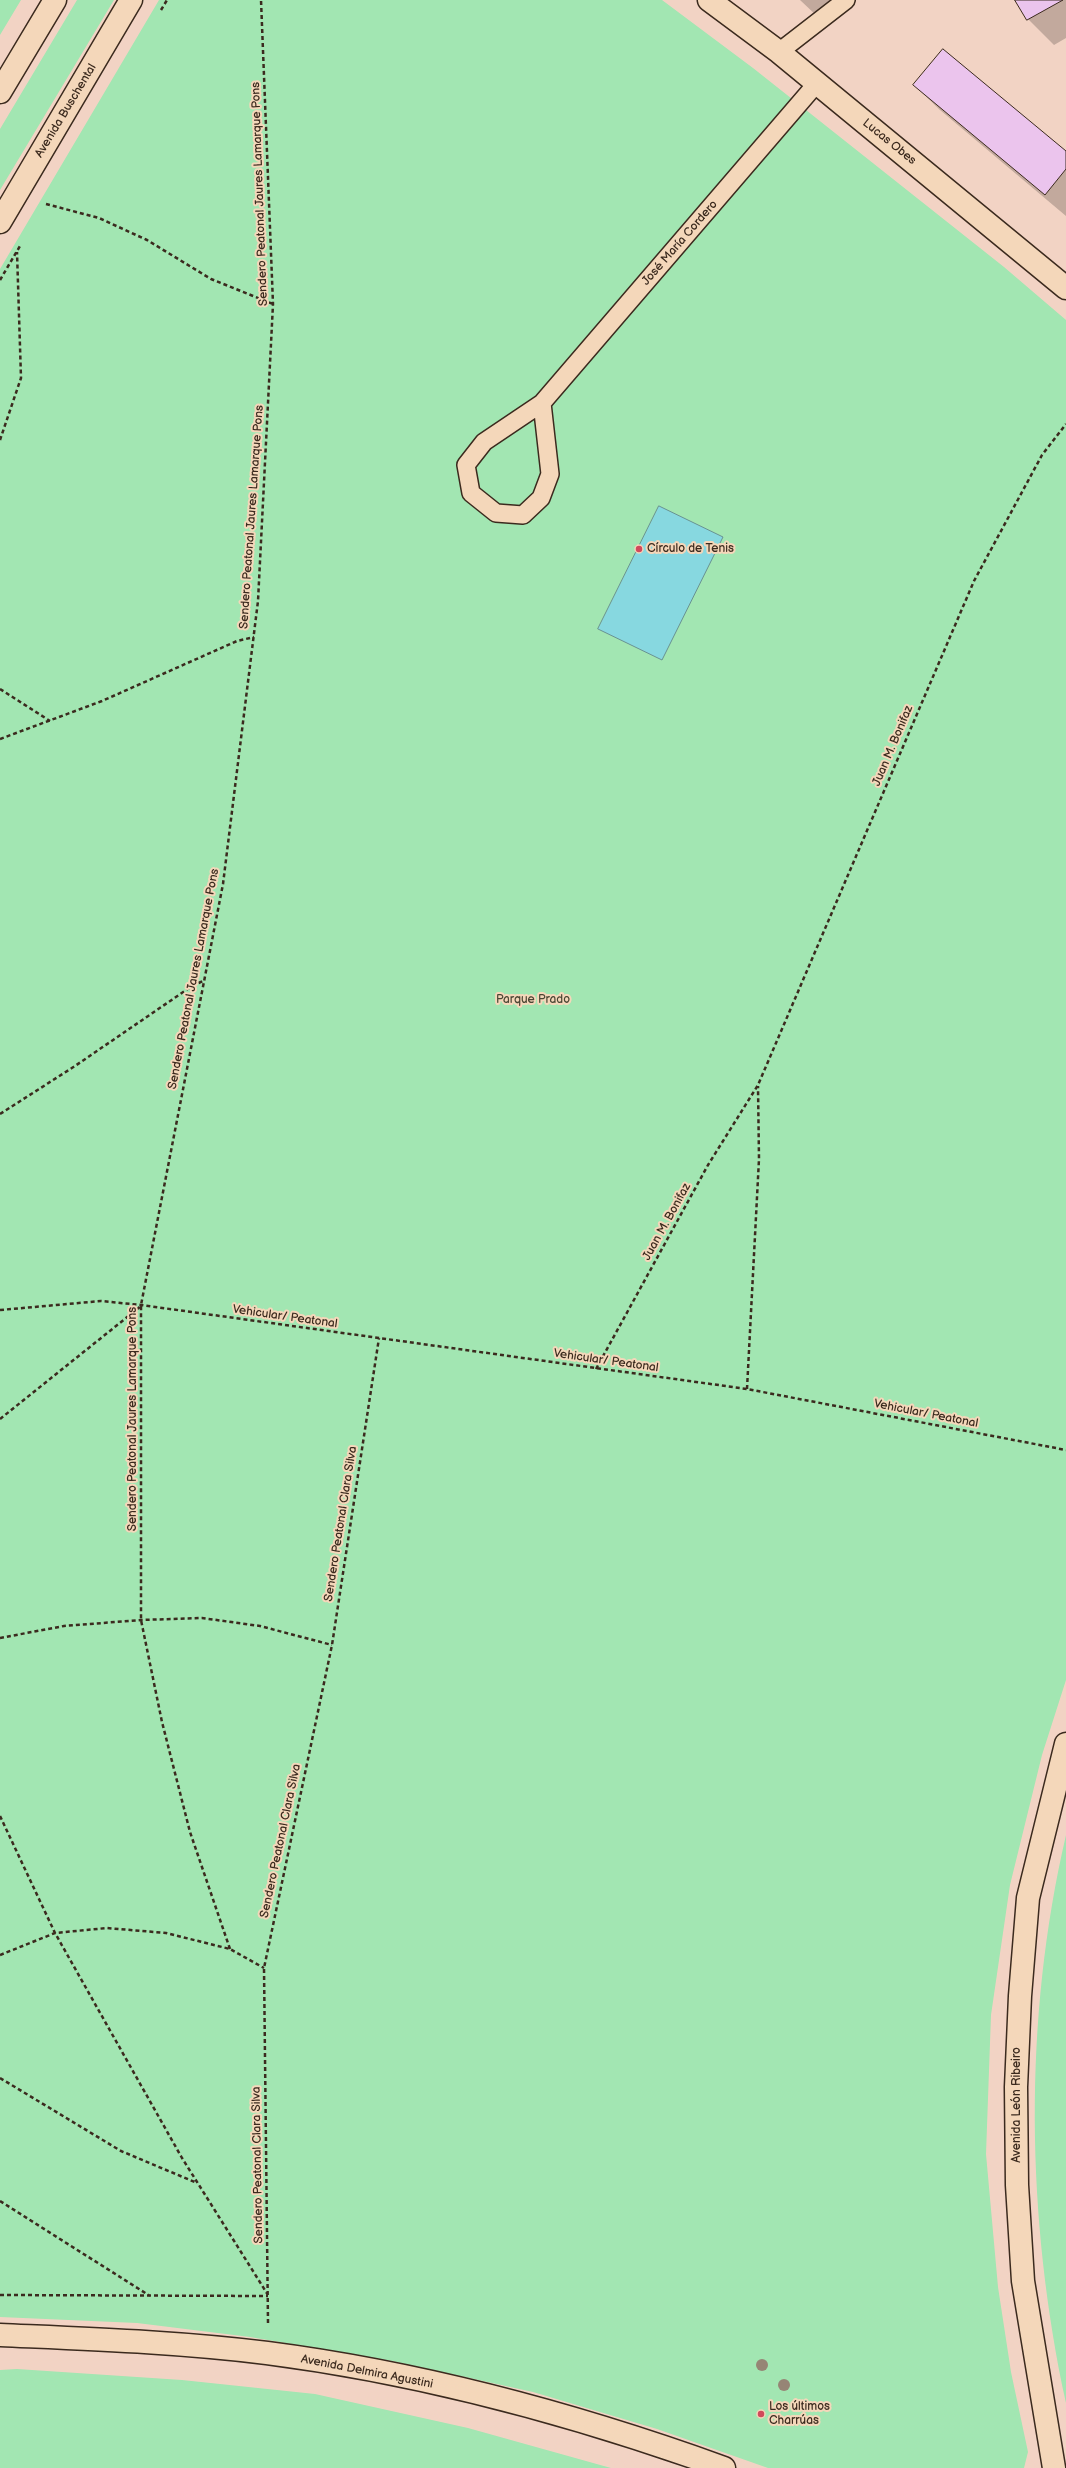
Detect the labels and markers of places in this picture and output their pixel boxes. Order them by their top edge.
place label: Círculo de Tenis [647,542,734,556]
marker: Círculo de Tenis [634,544,644,554]
place label: Los últimos Charrúas [769,2400,830,2428]
marker: Los últimos Charrúas [756,2409,766,2419]

